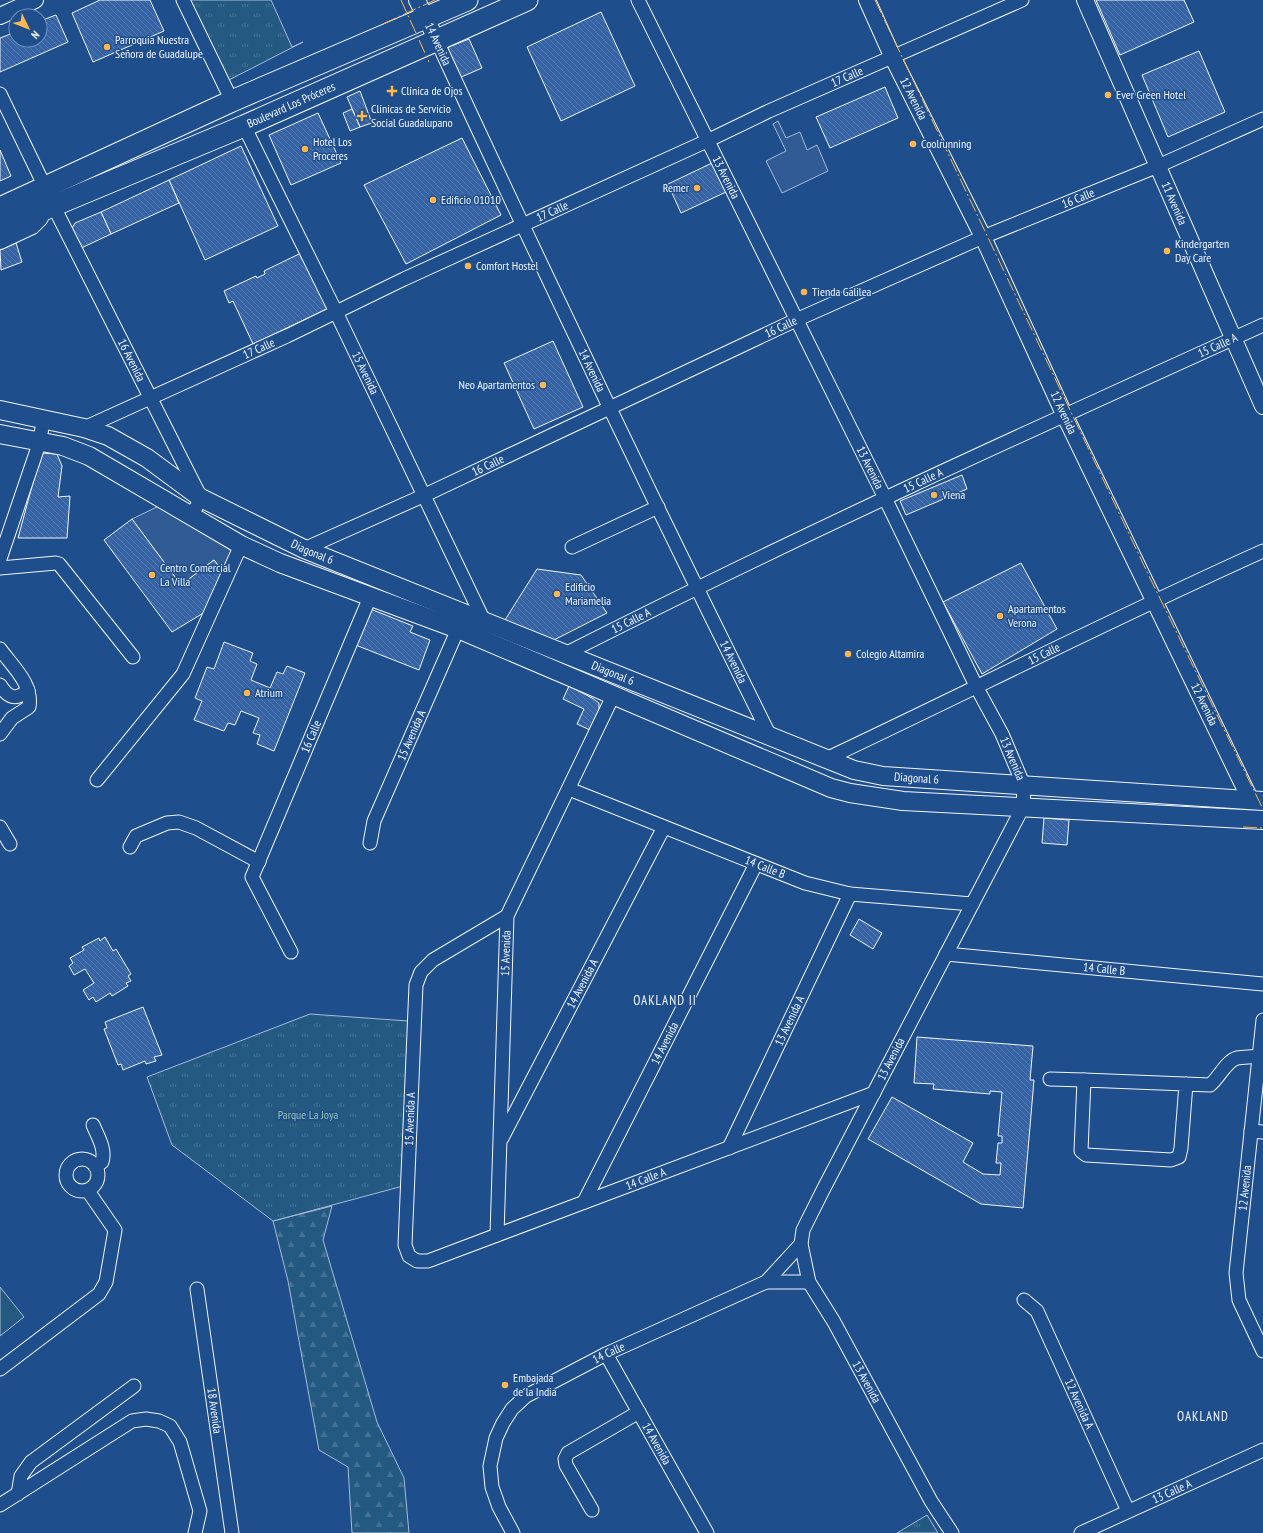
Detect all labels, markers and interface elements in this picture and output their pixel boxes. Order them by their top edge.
north arrow [8,8,48,48]
street label: 14 Avenida [422,20,455,68]
text: N [28,28,42,42]
place label: Parroquia Nuestra Señora de Guadalupe [115,32,203,61]
marker: Parroquia Nuestra Señora de Guadalupe [102,42,112,52]
street label: 17 Calle [828,63,865,90]
street label: 12 Avenida [897,75,931,122]
street label: Boulevard Los Próceres [244,78,337,131]
place label: Clínica de Ojos [401,83,463,98]
marker: Clínica de Ojos [386,85,398,97]
place label: Ever Green Hotel [1116,87,1186,102]
marker: Ever Green Hotel [1103,90,1113,100]
place label: Clínicas de Servicio Social Guadalupano [371,101,453,130]
marker: Clínicas de Servicio Social Guadalupano [356,110,368,122]
place label: Hotel Los Proceres [313,134,352,163]
place label: Coolrunning [921,136,971,151]
marker: Coolrunning [908,139,918,149]
marker: Hotel Los Proceres [300,144,310,154]
street label: 13 Avenida [710,153,743,201]
street label: 11 Avenida [1159,179,1191,227]
place label: Remer [663,180,690,195]
marker: Remer [692,183,702,193]
street label: 16 Calle [1059,185,1097,211]
place label: Edificio 01010 [441,192,501,207]
marker: Edificio 01010 [428,195,438,205]
street label: 17 Calle [534,197,571,225]
place label: Kindergarten Day Care [1175,236,1229,265]
marker: Kindergarten Day Care [1162,246,1172,256]
place label: Comfort Hostel [476,258,539,273]
marker: Comfort Hostel [463,261,473,271]
place label: Tienda Galilea [812,284,872,299]
marker: Tienda Galilea [799,287,809,297]
street label: 16 Calle [762,313,799,341]
street label: 15 Calle A [1195,329,1240,361]
street label: 17 Calle [240,335,277,362]
street label: 16 Avenida [115,336,149,384]
street label: 14 Avenida [576,346,609,394]
street label: 15 Avenida [349,349,382,397]
place label: Neo Apartamentos [458,377,535,392]
marker: Neo Apartamentos [538,380,548,390]
street label: 12 Avenida [1047,388,1081,436]
street label: 13 Avenida [853,444,887,491]
street label: 16 Calle [469,451,506,479]
street label: 15 Calle A [901,464,945,496]
place label: Viena [941,487,965,502]
marker: Viena [929,490,939,500]
street label: Diagonal 6 [289,536,336,567]
place label: Centro Comercial La Villa [160,560,231,589]
marker: Centro Comercial La Villa [147,570,157,580]
place label: Edificio Mariamelia [565,579,611,608]
marker: Edificio Mariamelia [552,589,562,599]
place label: Apartamentos Verona [1007,601,1066,630]
street label: 15 Calle A [609,604,653,636]
marker: Apartamentos Verona [995,611,1005,621]
street label: 14 Avenida [717,638,751,686]
street label: 15 Calle [1025,639,1062,668]
place label: Colegio Altamira [856,646,924,661]
marker: Colegio Altamira [843,649,853,659]
street label: Diagonal 6 [589,657,637,688]
street label: 12 Avenida [1188,680,1222,728]
place label: Atrium [255,685,283,700]
marker: Atrium [242,688,252,698]
street label: 15 Avenida A [393,707,429,763]
street label: 16 Calle [297,718,324,755]
street label: 13 Avenida [997,734,1029,783]
street label: Diagonal 6 [894,769,939,787]
street label: 14 Calle B [743,852,788,882]
street label: 15 Avenida [497,930,514,976]
street label: 14 Avenida A [563,956,601,1011]
street label: 14 Calle B [1083,959,1126,978]
district label: OAKLAND II [633,992,697,1009]
street label: 13 Avenida A [771,993,808,1048]
street label: 14 Avenida [647,1019,681,1067]
street label: 13 Avenida [873,1035,908,1083]
street label: 15 Avenida A [401,1092,418,1146]
park label: Parque La Joya [278,1107,338,1122]
street label: 14 Calle A [623,1164,668,1193]
street label: 12 Avenida [1235,1164,1254,1212]
street label: 14 Calle [590,1339,627,1367]
street label: 13 Avenida [849,1358,885,1406]
place label: Embajada de la India [513,1370,557,1399]
street label: 12 Avenida A [1062,1376,1098,1431]
marker: Embajada de la India [500,1380,510,1390]
street label: 18 Avenida [204,1387,226,1435]
district label: OAKLAND [1177,1408,1229,1425]
street label: 14 Avenida [639,1420,675,1467]
street label: 13 Calle A [1150,1475,1194,1507]

